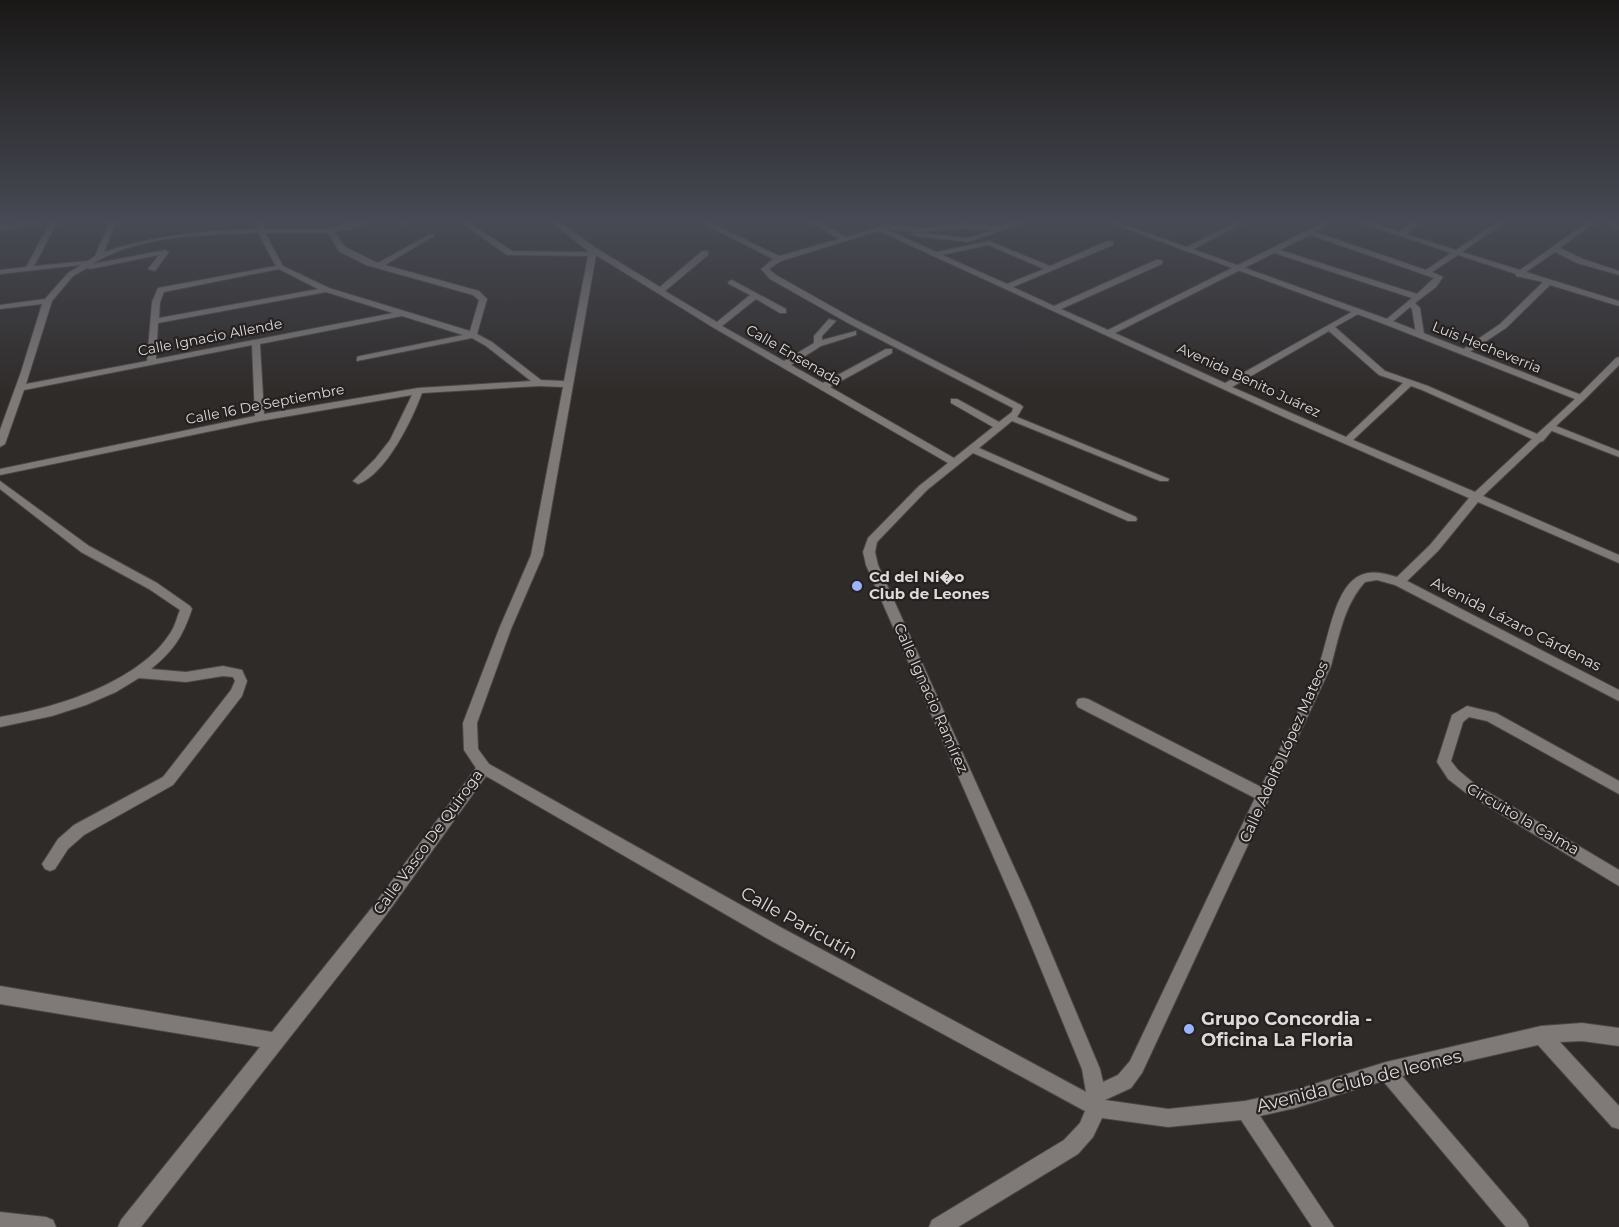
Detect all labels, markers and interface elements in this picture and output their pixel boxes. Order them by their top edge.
street label: Calle Ignacio Allende [136,314,284,360]
street label: Luis Hecheverria [1430,317,1544,377]
street label: Calle Ensenada [743,320,845,390]
street label: Avenida Benito Juárez [1175,339,1323,421]
street label: Calle 16 De Septiembre [184,380,346,428]
place label: Cd del Ni�o Club de Leones [869,567,990,603]
street label: Avenida Lázaro Cárdenas [1428,572,1605,675]
marker: Cd del Ni�o Club de Leones [850,579,864,593]
street label: Calle Ignacio Ramírez [890,620,973,776]
street label: Calle Adolfo López Mateos [1235,658,1332,845]
street label: Calle Vasco De Quiroga [369,766,487,918]
street label: Circuito la Calma [1463,779,1583,859]
street label: Calle Paricutín [737,882,861,964]
place label: Grupo Concordia - Oficina La Floria [1201,1008,1372,1051]
marker: Grupo Concordia - Oficina La Floria [1182,1022,1196,1036]
street label: Avenida Club de leones [1254,1045,1464,1117]

